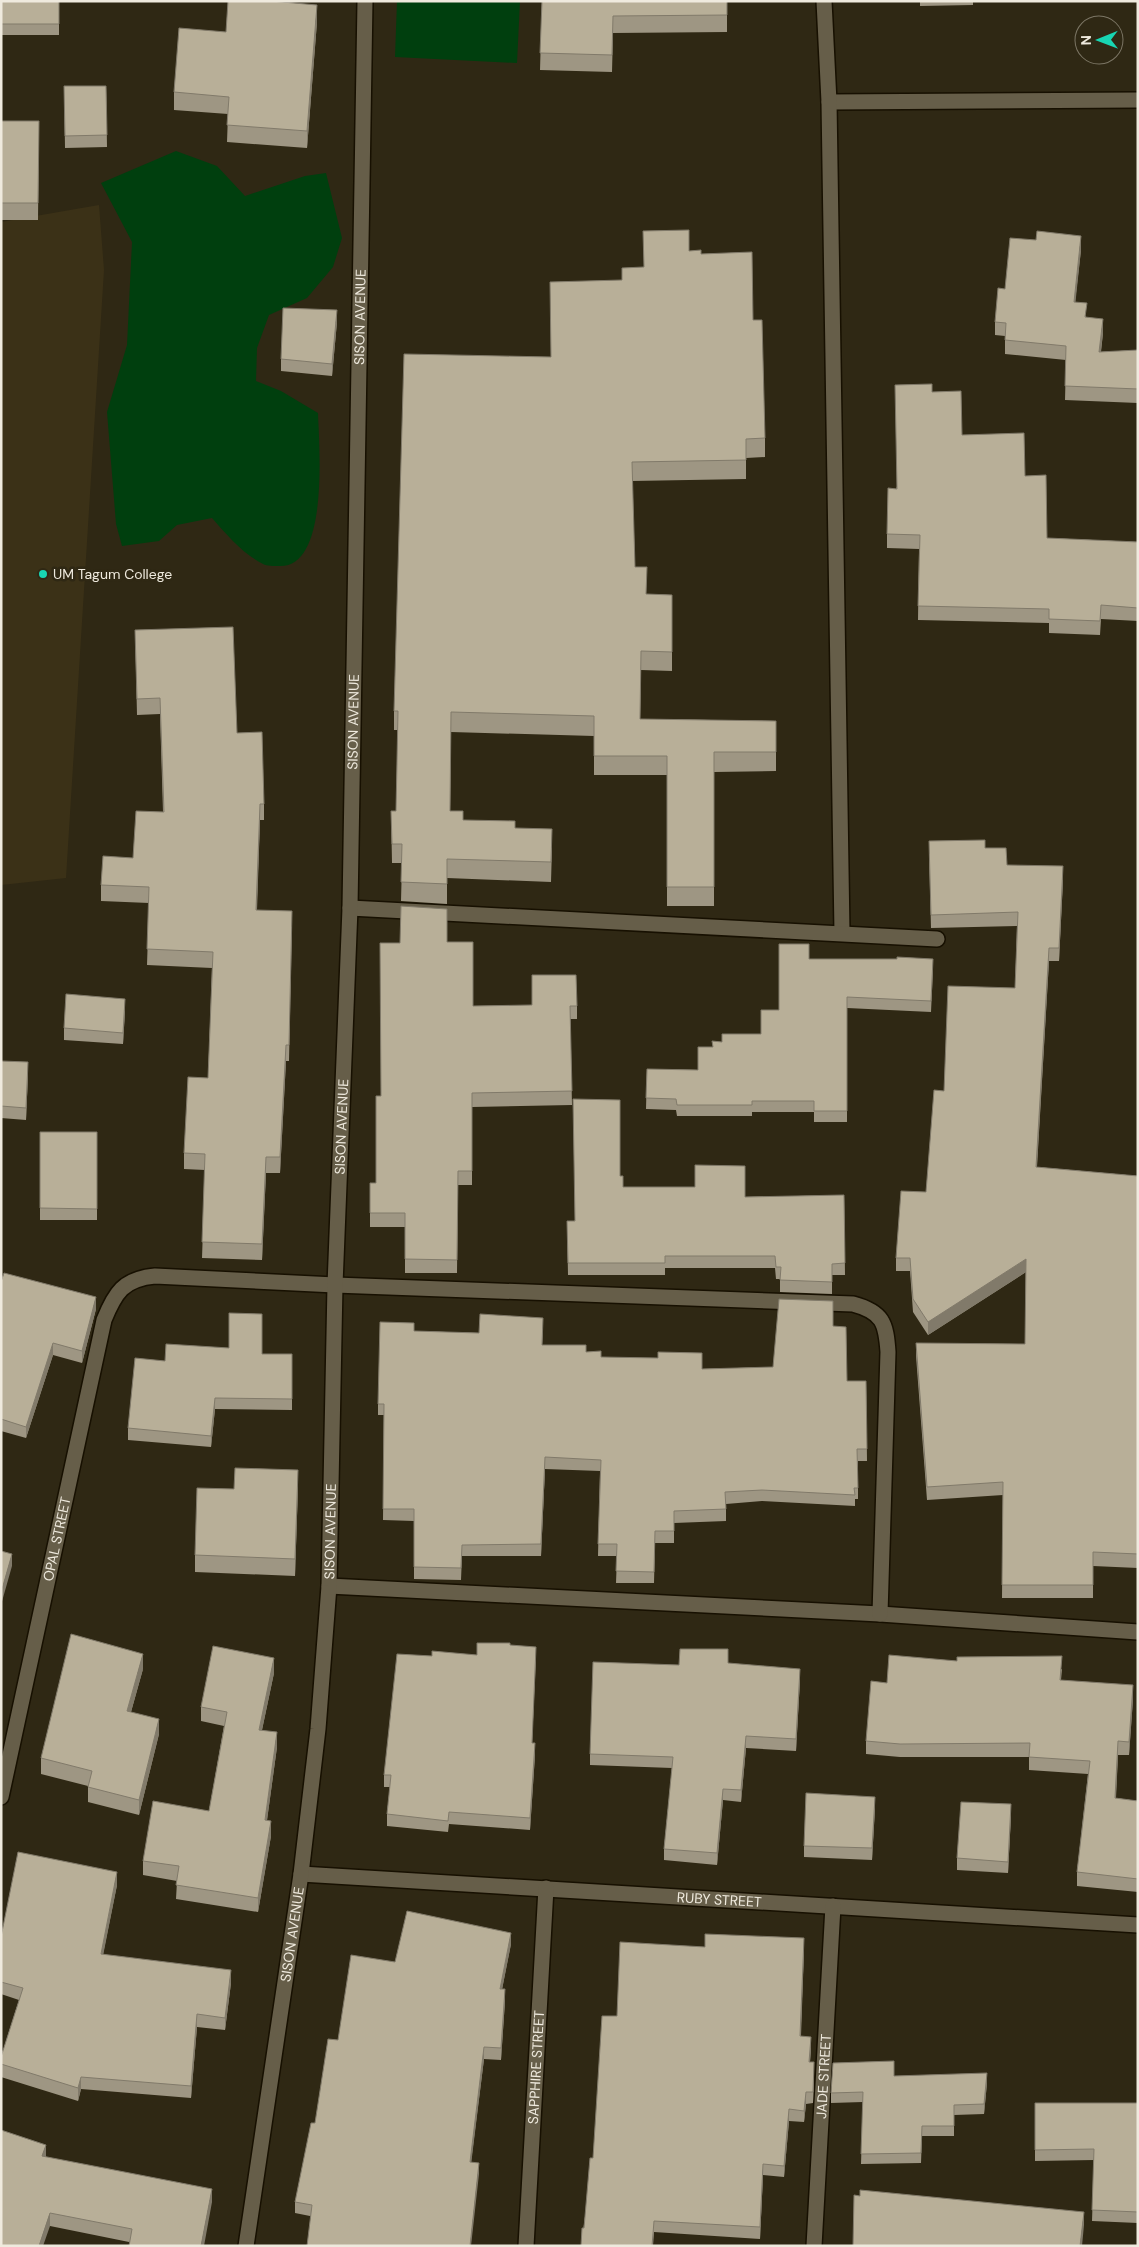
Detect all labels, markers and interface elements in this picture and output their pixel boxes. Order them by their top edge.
north arrow [1074,15,1124,65]
text: N [1077,35,1095,45]
street label: SISON AVENUE [350,269,370,365]
place label: UM Tagum College [53,565,172,583]
marker: UM Tagum College [37,568,49,580]
street label: SISON AVENUE [343,674,363,770]
street label: SISON AVENUE [330,1078,352,1175]
street label: SISON AVENUE [320,1483,340,1580]
street label: OPAL STREET [39,1495,75,1583]
street label: SISON AVENUE [276,1886,308,1983]
street label: RUBY STREET [676,1888,762,1911]
street label: SAPPHIRE STREET [524,2010,548,2125]
street label: JADE STREET [812,2033,835,2119]

